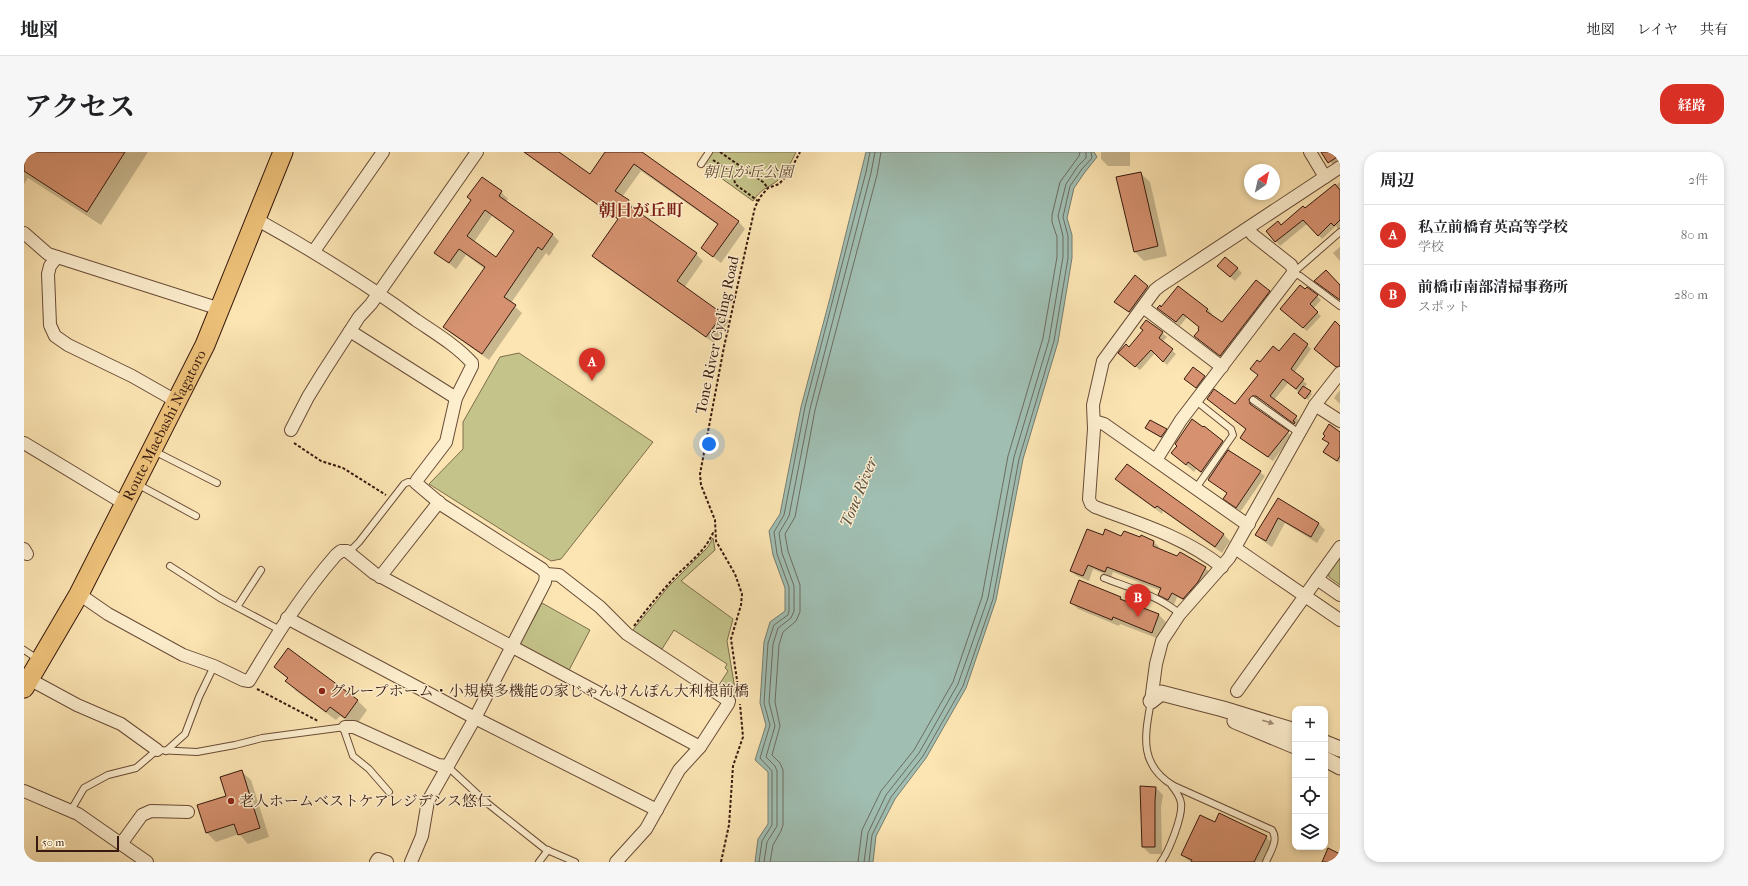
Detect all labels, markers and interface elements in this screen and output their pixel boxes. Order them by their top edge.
text: 地図 [20,19,58,41]
text: 地図 [1587,21,1615,38]
text: レイヤ [1637,21,1678,38]
text: 共有 [1700,21,1728,38]
button: 経路 [1660,84,1724,124]
text: アクセス [24,90,135,123]
park label: 朝日が丘公園 [703,163,796,181]
north arrow [1244,164,1280,200]
text: 周辺 [1380,170,1414,190]
text: 2件 [1688,172,1708,187]
district label: 朝日が丘町 [599,200,684,220]
text: 私立前橋育英高等学校 [1418,218,1568,236]
text: A [1389,227,1397,242]
text: 80 m [1681,227,1708,242]
text: 学校 [1418,239,1444,254]
street label: Tone River Cycling Road [691,254,743,416]
text: 前橋市南部清掃事務所 [1418,278,1568,296]
text: B [1389,287,1397,302]
text: 280 m [1674,287,1708,302]
text: スポット [1418,299,1470,314]
street label: Route Maebashi Nagatoro [119,346,210,504]
pin: A [579,348,605,381]
your location [699,434,719,454]
water label: Tone River [836,453,882,530]
pin: B [1125,584,1151,617]
place label: グループホーム・小規模多機能の家じゃんけんぽん大利根前橋 [330,682,749,700]
marker: グループホーム・小規模多機能の家じゃんけんぽん大利根前橋 [317,686,327,696]
map controls [1292,706,1328,850]
button: + [1292,706,1328,742]
one-way arrow [1262,719,1274,725]
button: − [1292,742,1328,778]
button: locate [1292,778,1328,814]
place label: 老人ホームベストケアレジデンス悠仁 [239,792,492,810]
marker: 老人ホームベストケアレジデンス悠仁 [226,796,236,806]
button: layers [1292,814,1328,850]
scale bar [36,834,119,853]
text: 50 m [42,836,64,849]

